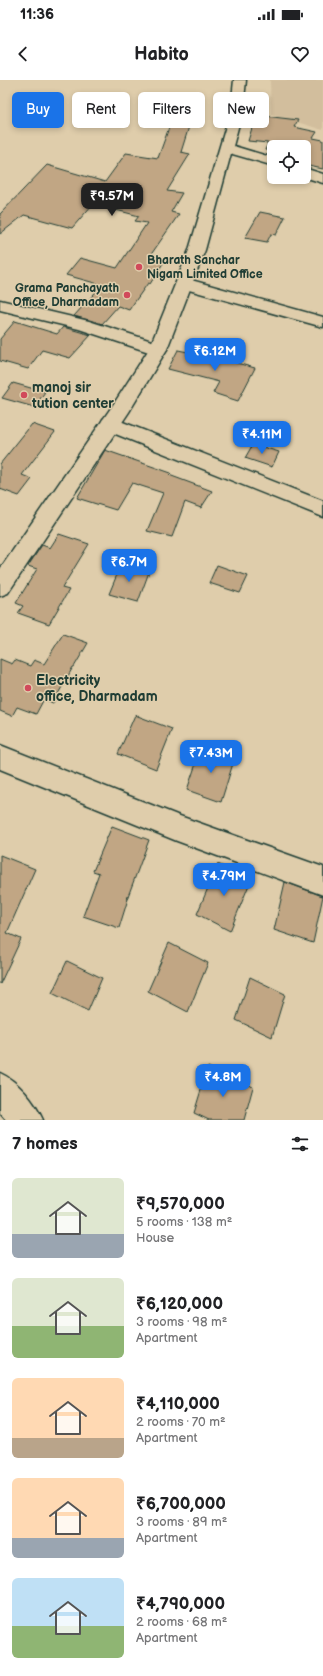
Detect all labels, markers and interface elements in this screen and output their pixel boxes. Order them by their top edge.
text: 11:36 [20,5,54,24]
icon: back [12,43,34,65]
icon: heart [289,43,311,65]
text: Habito [134,44,189,65]
chip: Buy [12,92,64,128]
chip: Rent [72,92,130,128]
chip: Filters [138,92,205,128]
chip: New [213,92,269,128]
map controls [267,140,311,184]
button: locate [267,140,311,184]
pin: ₹9.57M [79,183,145,217]
text: ₹9.57M [90,188,134,204]
place label: Bharath Sanchar Nigam Limited Office [147,253,263,282]
marker: Bharath Sanchar Nigam Limited Office [134,262,144,272]
place label: Grama Panchayath Office, Dharmadam [13,281,119,310]
marker: Grama Panchayath Office, Dharmadam [122,290,132,300]
pin: ₹6.12M [182,338,248,372]
text: ₹6.12M [194,343,236,359]
place label: manoj sir tution center [31,379,114,412]
marker: manoj sir tution center [19,390,29,400]
pin: ₹4.11M [229,421,295,455]
text: ₹4.11M [242,426,282,442]
pin: ₹6.7M [101,549,157,583]
text: ₹6.7M [111,554,147,570]
place label: Electricity office, Dharmadam [36,672,158,705]
marker: Electricity office, Dharmadam [23,683,33,693]
pin: ₹7.43M [178,740,244,774]
text: ₹7.43M [189,745,233,761]
pin: ₹4.79M [191,863,257,897]
text: ₹4.79M [202,868,246,884]
pin: ₹4.8M [195,1064,251,1098]
text: ₹4.8M [205,1069,241,1085]
icon: filters [289,1133,311,1155]
text: 7 homes [12,1134,78,1154]
icon: home [44,1194,92,1242]
text: ₹9,570,000 [136,1194,225,1214]
text: 5 rooms · 138 m² [136,1214,232,1230]
text: House [136,1230,174,1246]
icon: home [44,1294,92,1342]
text: ₹6,120,000 [136,1294,223,1314]
text: 3 rooms · 98 m² [136,1314,227,1330]
text: Apartment [136,1330,197,1346]
icon: home [44,1394,92,1442]
text: ₹4,110,000 [136,1394,220,1414]
text: 2 rooms · 70 m² [136,1414,226,1430]
text: Apartment [136,1430,197,1446]
icon: home [44,1494,92,1542]
text: ₹6,700,000 [136,1494,226,1514]
text: 3 rooms · 89 m² [136,1514,227,1530]
text: Apartment [136,1530,197,1546]
icon: home [44,1594,92,1642]
text: ₹4,790,000 [136,1594,225,1614]
text: 2 rooms · 68 m² [136,1614,227,1630]
text: Apartment [136,1630,197,1646]

